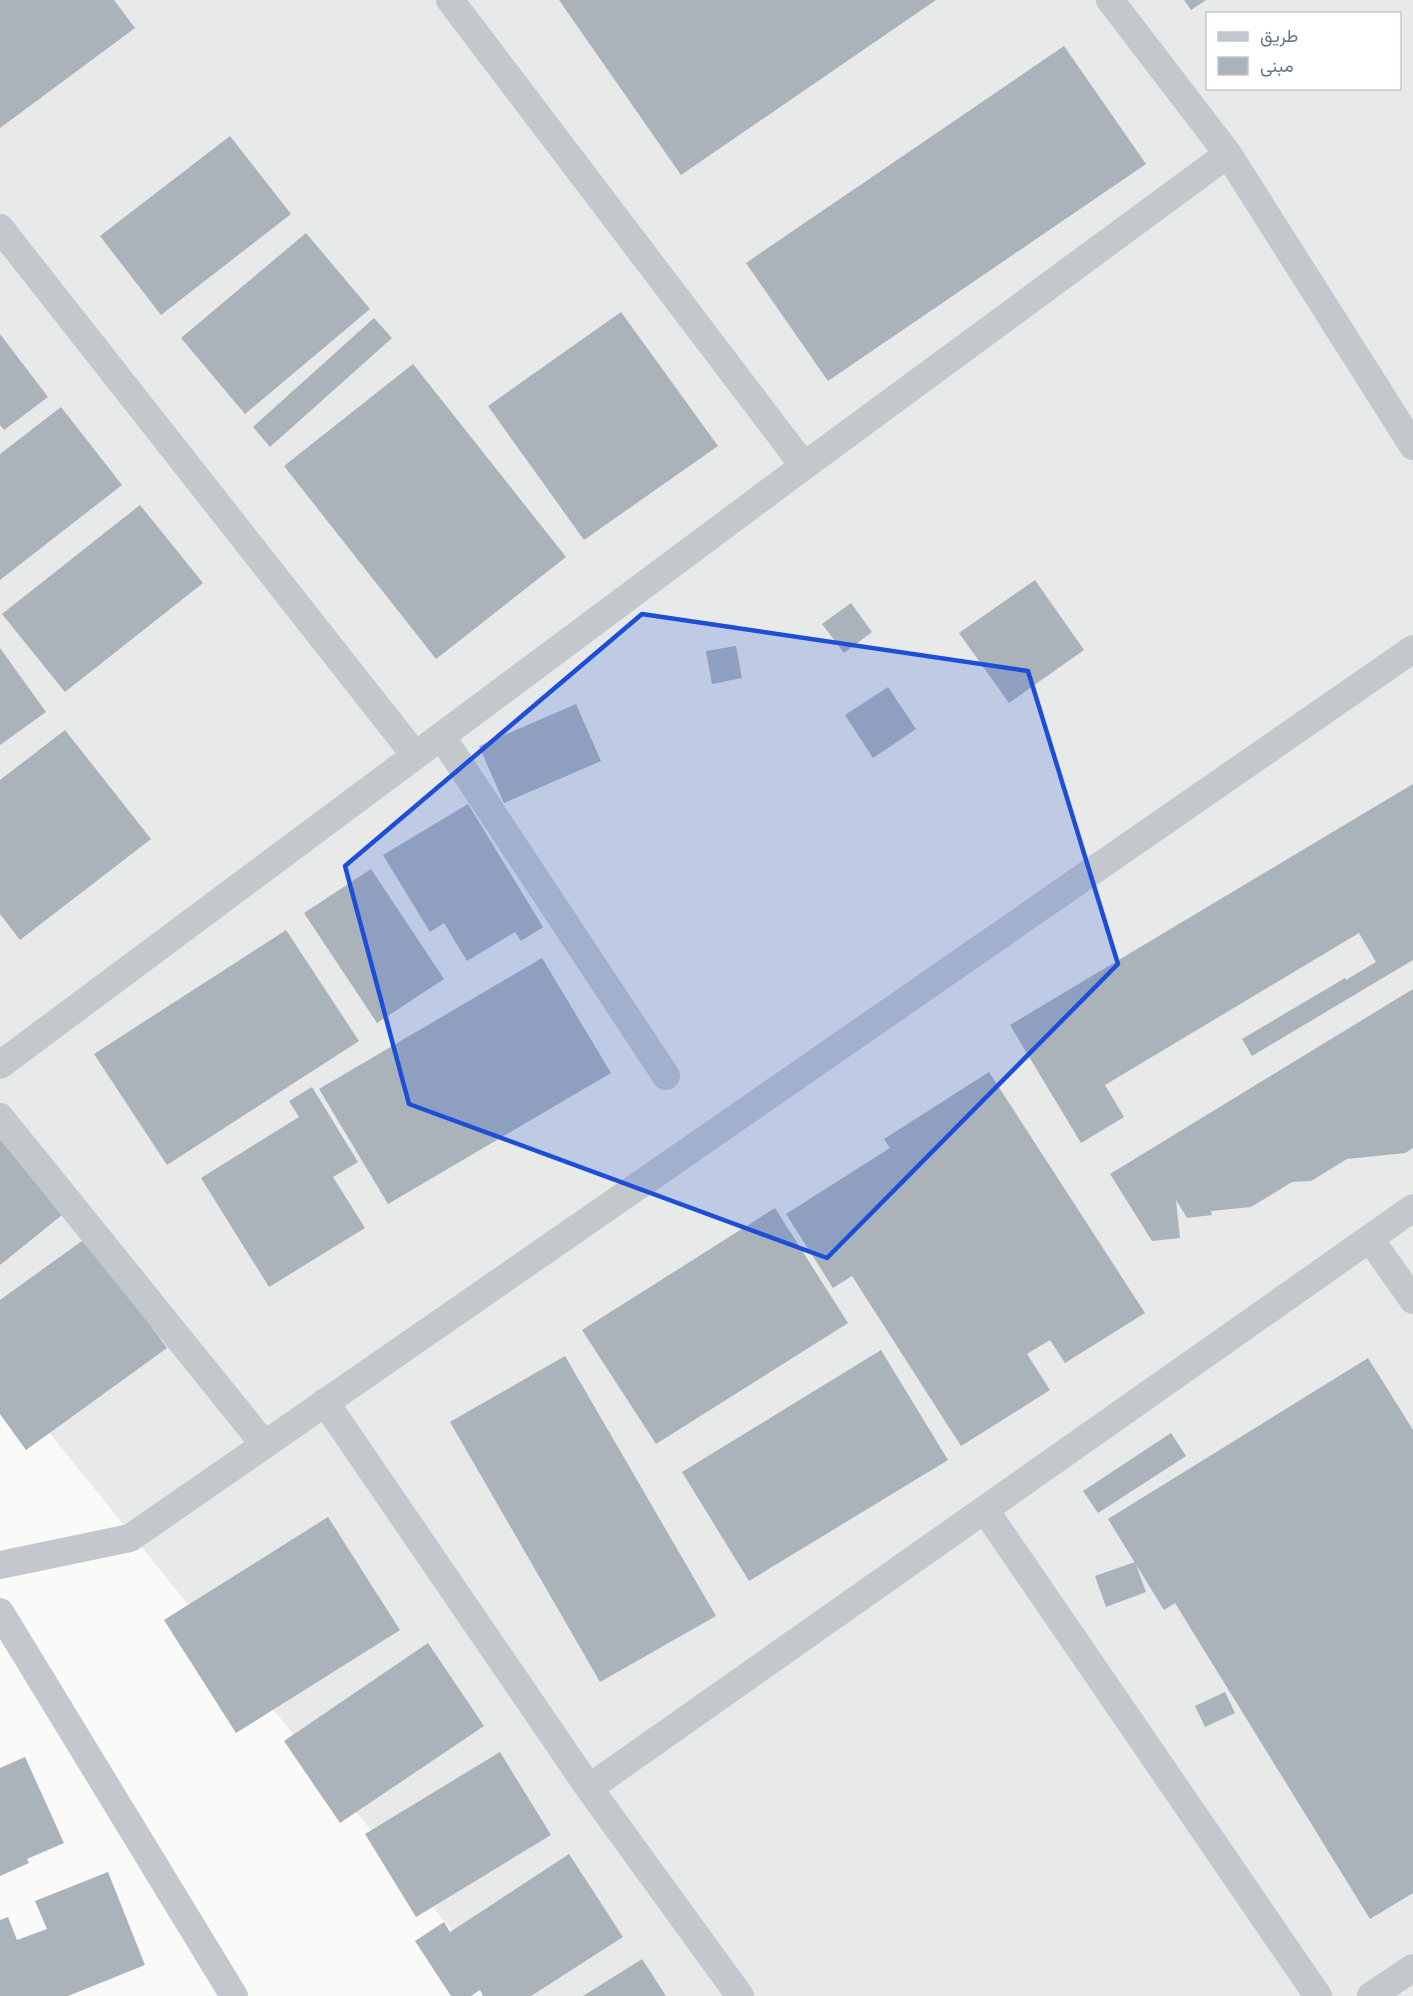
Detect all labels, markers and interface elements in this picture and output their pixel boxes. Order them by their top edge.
legend [1206,12,1401,90]
text: طريق [1260,25,1298,47]
text: مبنى [1260,55,1294,77]

